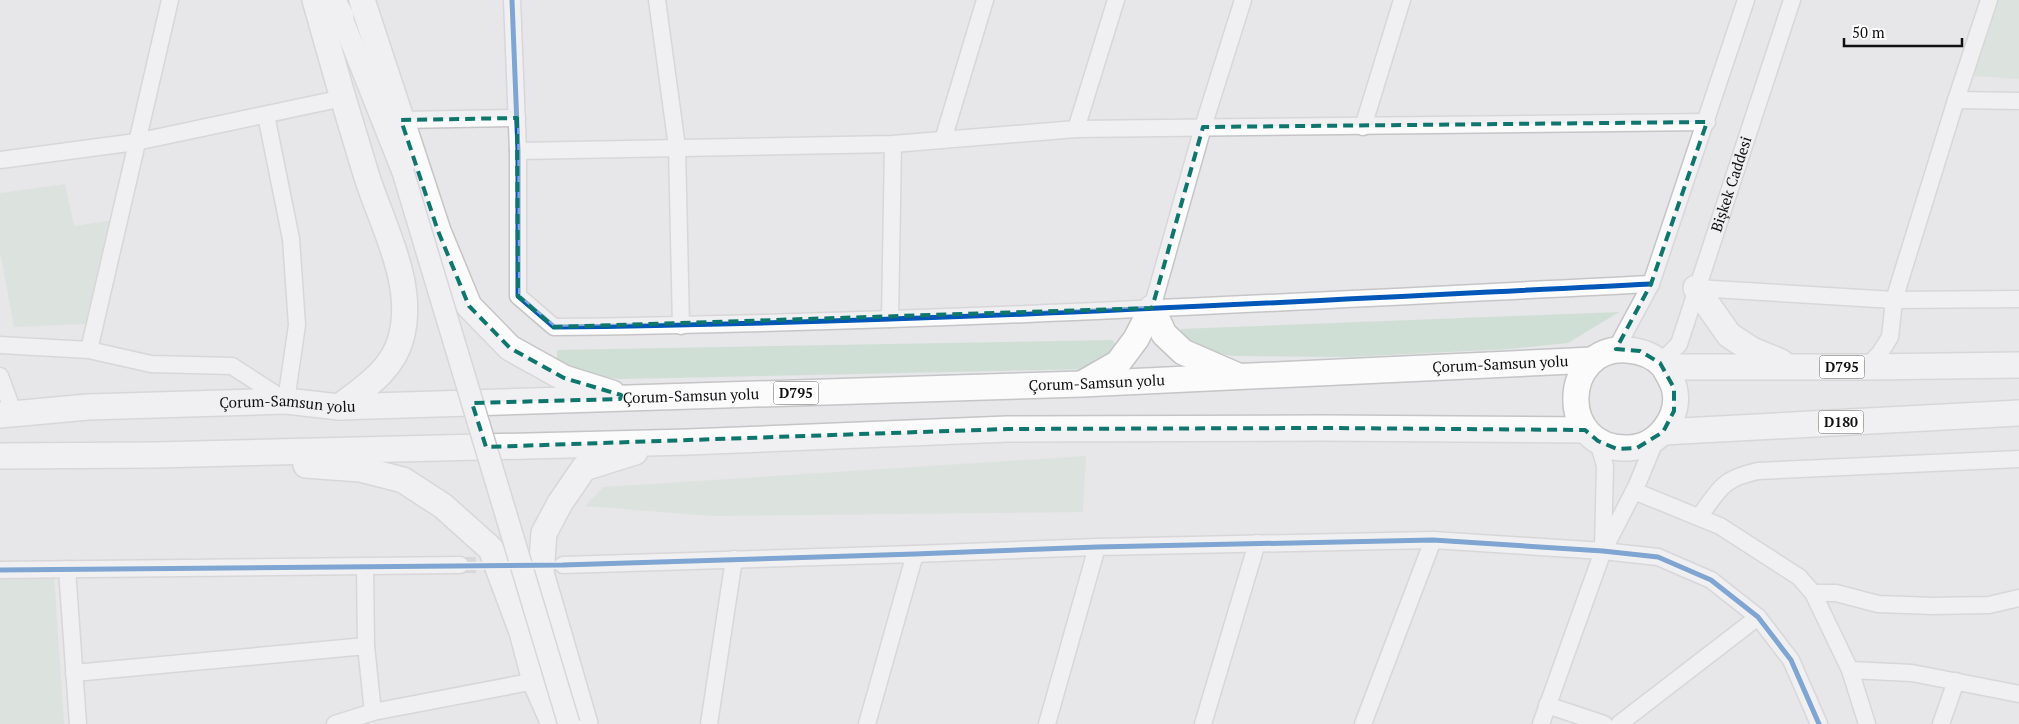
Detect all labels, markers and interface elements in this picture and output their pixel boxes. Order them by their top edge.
scale bar [1844,15,1962,47]
text: 50 m [1852,22,1885,42]
street label: Bişkek Caddesi [1705,134,1756,234]
street label: Çorum-Samsun yolu [1432,350,1569,377]
road number: D795 [1820,356,1864,378]
street label: Çorum-Samsun yolu [1028,369,1166,395]
road number: D795 [774,382,818,404]
street label: Çorum-Samsun yolu [623,383,760,407]
street label: Çorum-Samsun yolu [219,390,356,416]
road number: D180 [1818,411,1864,434]

